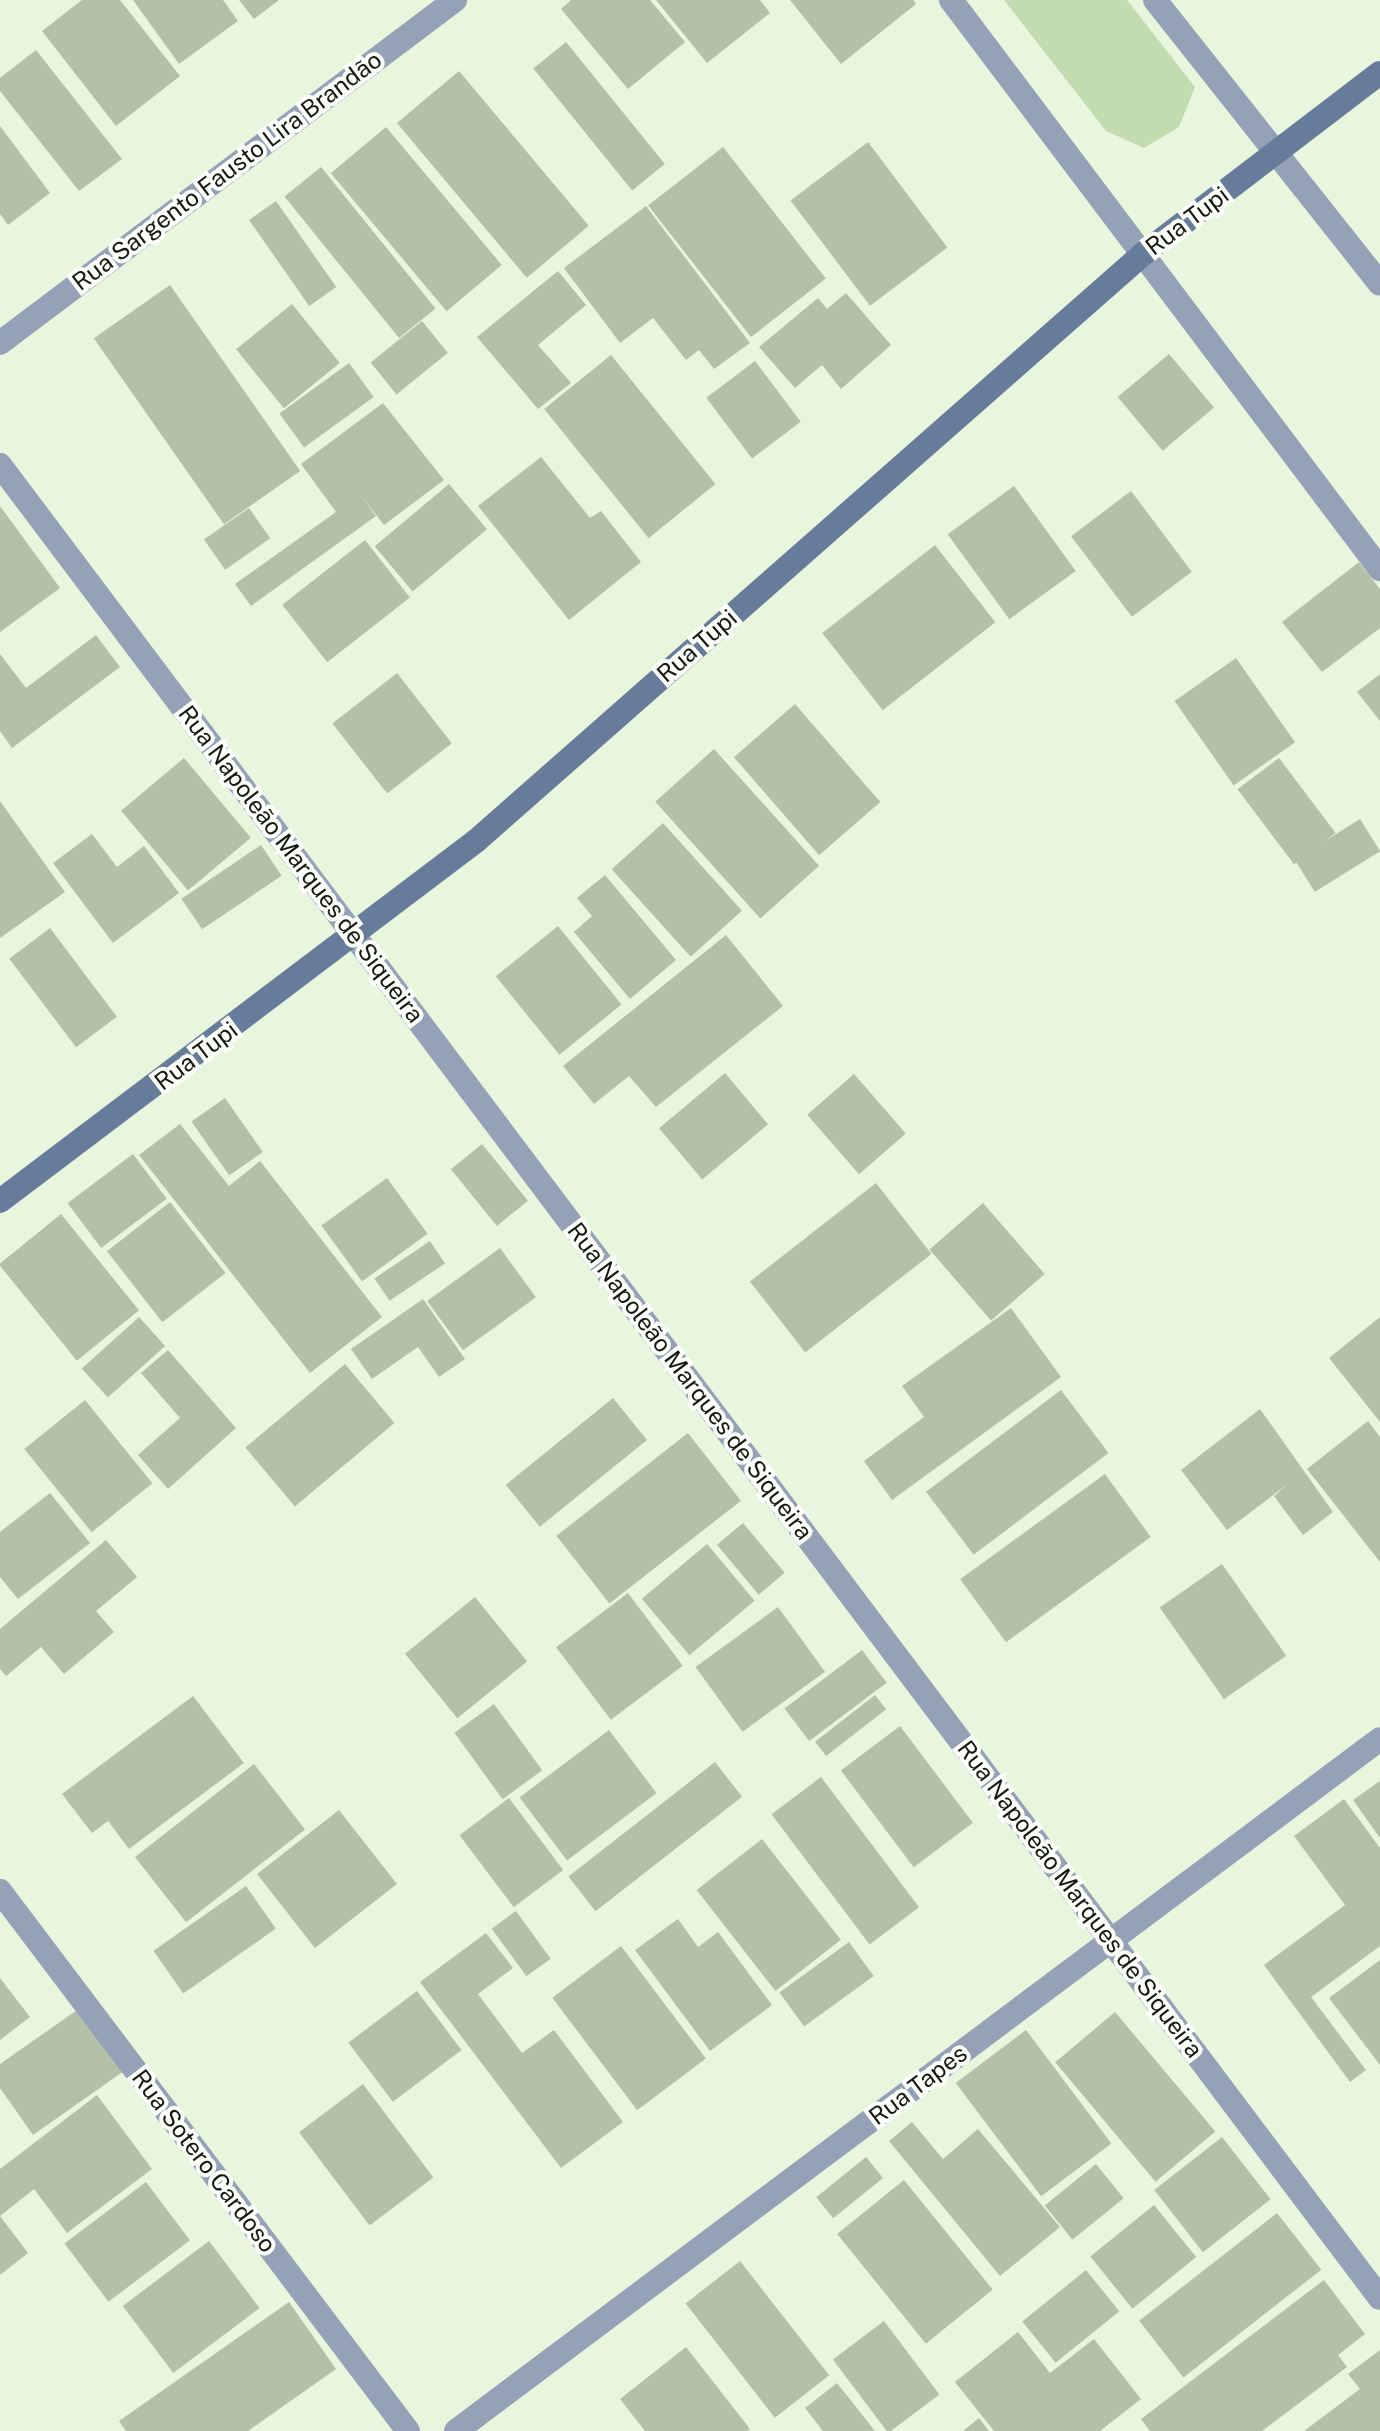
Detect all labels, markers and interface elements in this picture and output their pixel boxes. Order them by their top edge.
street label: Rua Sargento Fausto Lira Brandão [67,45,387,297]
street label: Rua Tupi [1140,181,1234,261]
street label: Rua Tupi [651,604,743,688]
street label: Rua Napoleão Marques de Siqueira [172,699,430,1029]
street label: Rua Tupi [149,1016,243,1096]
street label: Rua Napoleão Marques de Siqueira [561,1216,819,1546]
street label: Rua Napoleão Marques de Siqueira [951,1734,1209,2064]
street label: Rua Tapes [863,2039,973,2131]
street label: Rua Sotero Cardoso [126,2064,282,2258]

